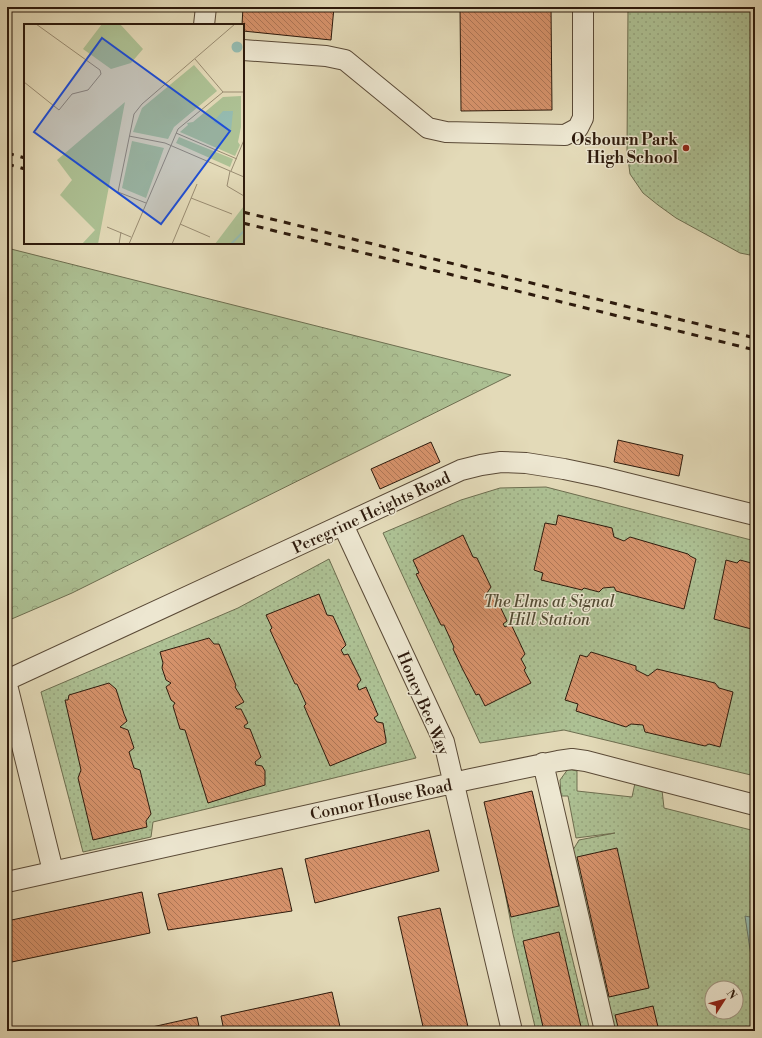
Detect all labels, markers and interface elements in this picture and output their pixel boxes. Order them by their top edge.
inset map [24,24,244,244]
place label: Osbourn Park High School [571,130,679,168]
marker: Osbourn Park High School [681,143,691,153]
street label: Peregrine Heights Road [289,467,454,558]
park label: The Elms at Signal Hill Station [483,592,615,630]
street label: Honey Bee Way [392,649,454,758]
street label: Connor House Road [308,775,454,825]
north arrow [704,980,744,1020]
text: N [723,987,740,1003]

